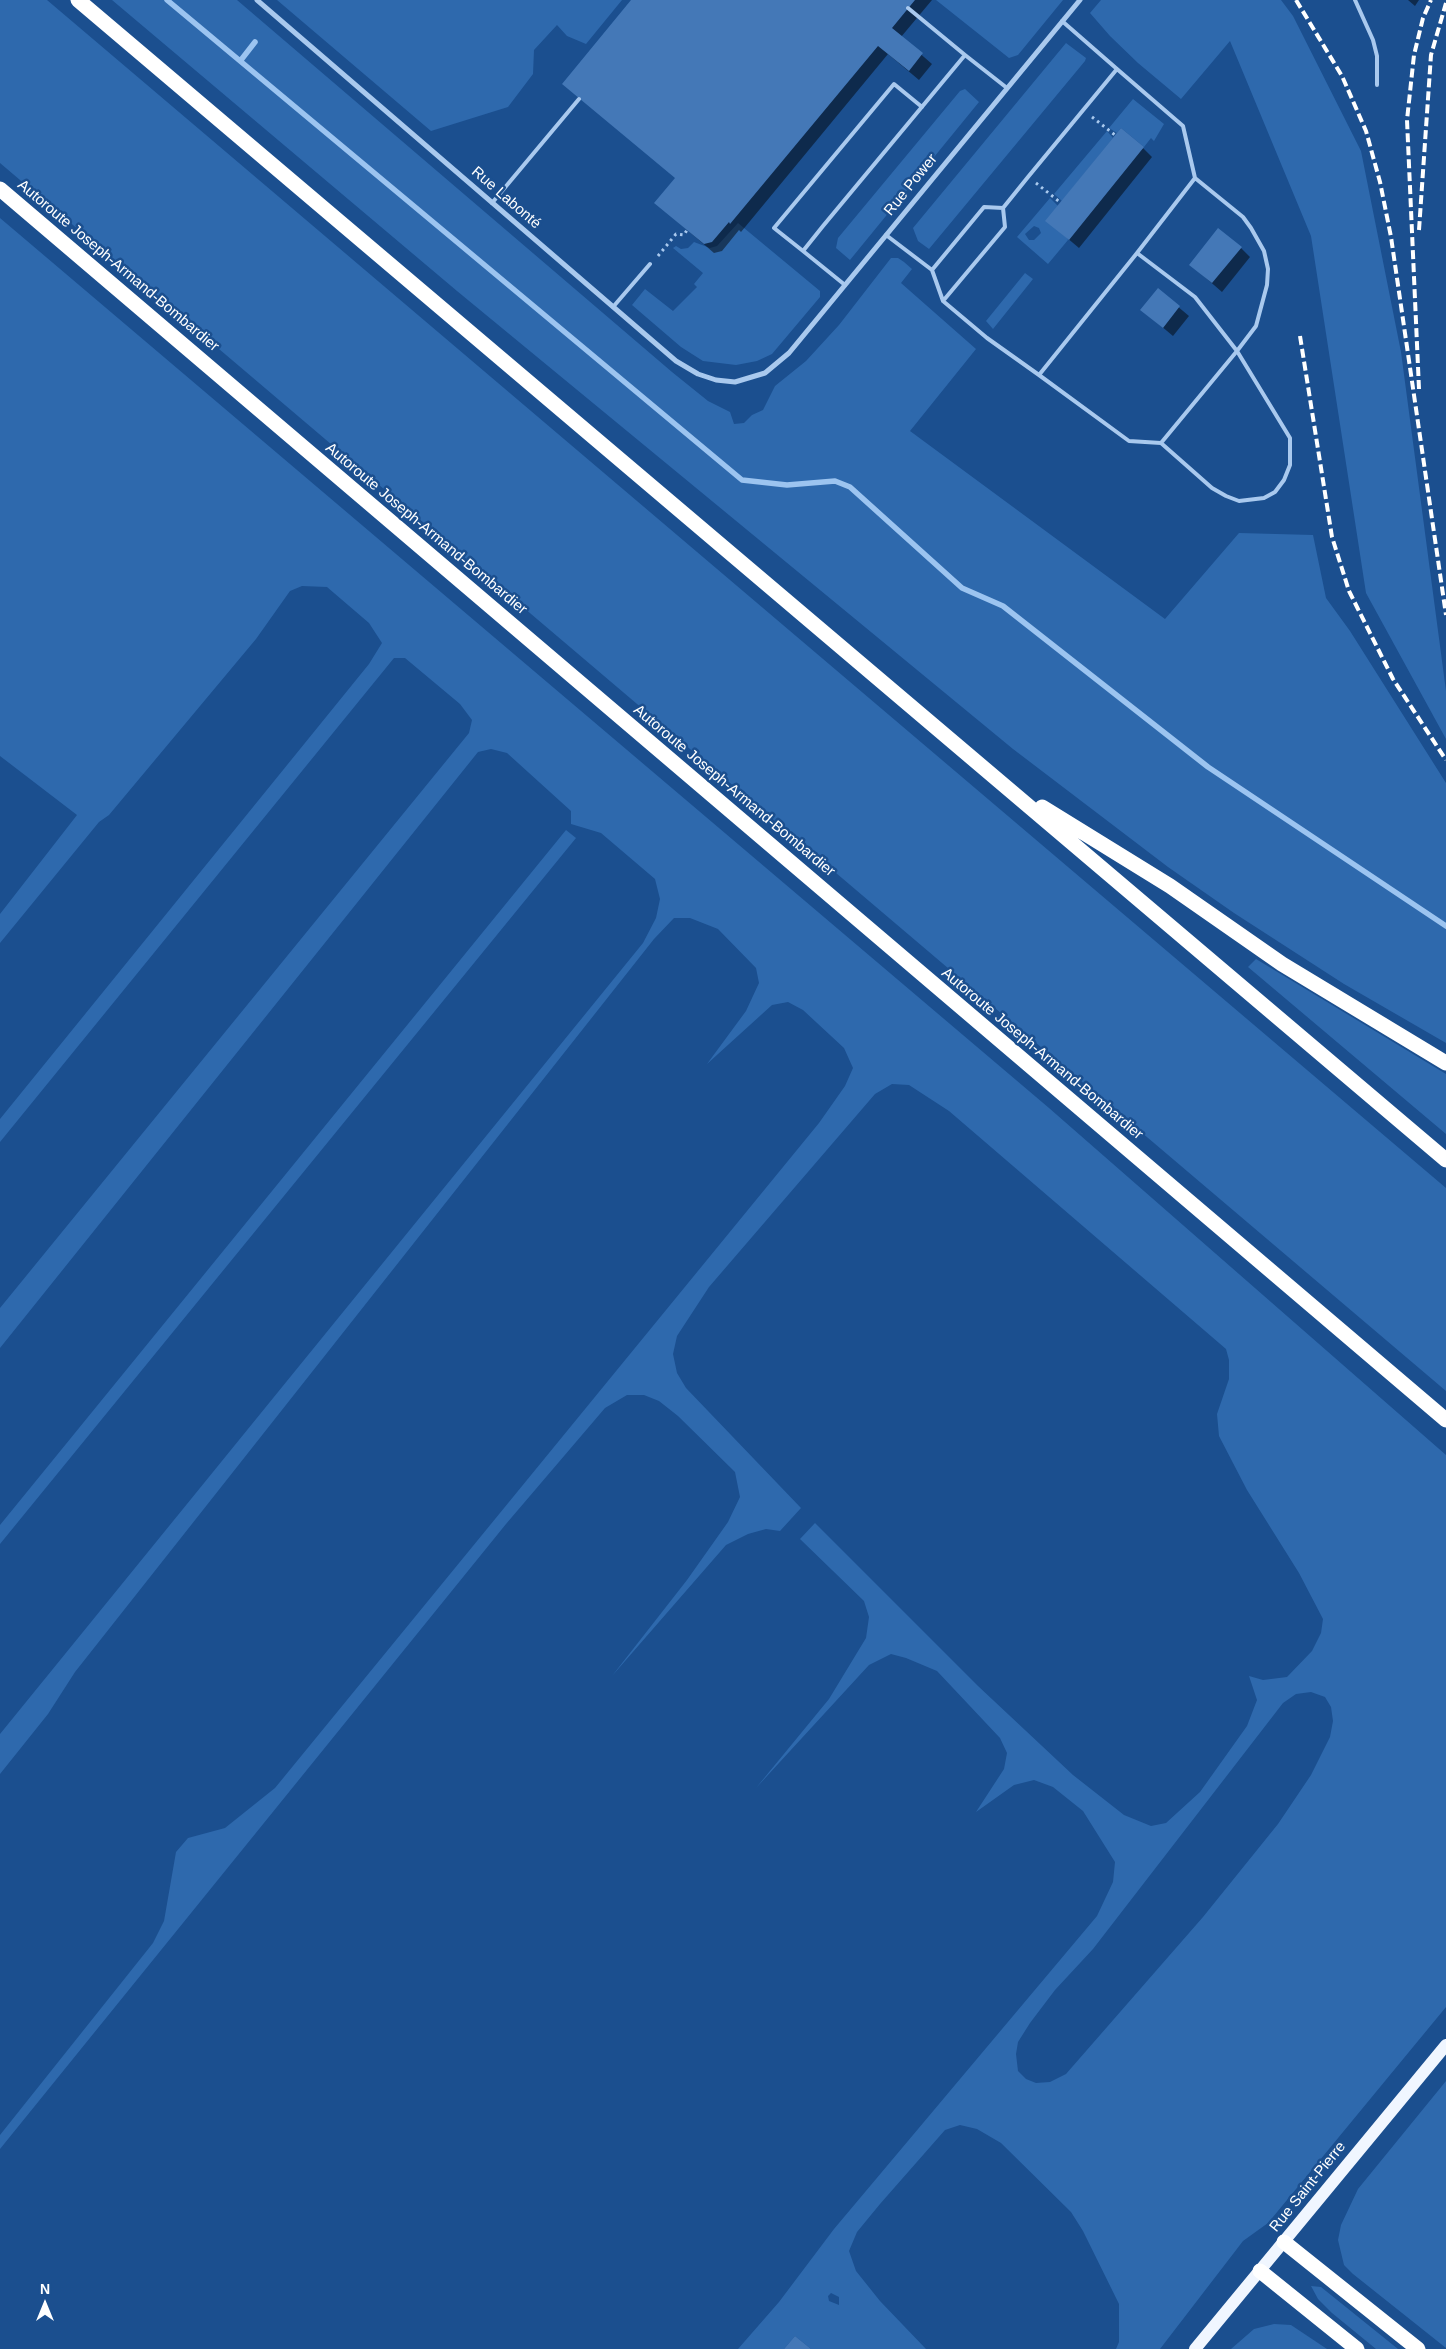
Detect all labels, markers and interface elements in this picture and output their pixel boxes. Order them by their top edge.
street label: Rue Power [881,151,941,219]
street label: Rue Labonté [468,163,544,233]
street label: Autoroute Joseph-Armand-Bombardier [14,176,222,356]
street label: Autoroute Joseph-Armand-Bombardier [322,439,530,619]
street label: Autoroute Joseph-Armand-Bombardier [630,701,838,881]
street label: Autoroute Joseph-Armand-Bombardier [938,964,1146,1144]
street label: Rue Saint-Pierre [1266,2138,1350,2236]
north arrow [20,2279,70,2329]
text: N [40,2281,50,2297]

